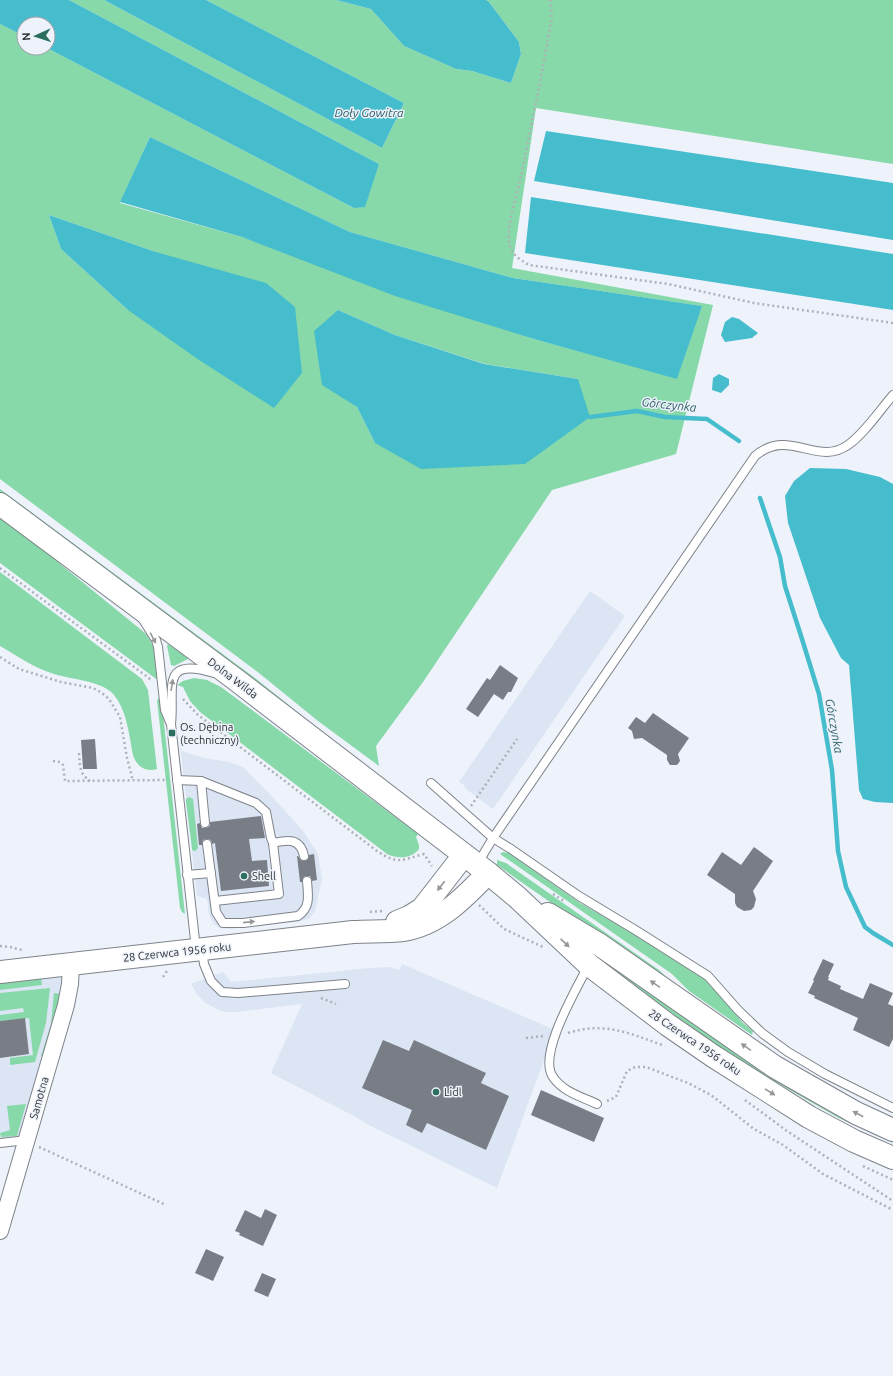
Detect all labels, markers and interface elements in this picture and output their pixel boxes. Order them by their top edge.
north arrow [16,16,56,56]
text: N [20,32,32,41]
water label: Doły Gowitra [334,106,404,119]
water label: Górczynka [641,395,698,414]
one-way arrow [150,632,157,644]
street label: Dolna Wilda [206,655,260,701]
one-way arrow [169,679,175,692]
water label: Górczynka [823,698,846,755]
place label: Os. Dębina (techniczny) [180,721,239,747]
marker: Os. Dębina (techniczny) [167,728,177,738]
place label: Shell [252,870,276,882]
marker: Shell [239,871,249,881]
one-way arrow [436,881,445,892]
one-way arrow [243,919,255,926]
one-way arrow [560,938,570,948]
street label: 28 Czerwca 1956 roku [122,940,232,964]
one-way arrow [649,980,660,988]
street label: 28 Czerwca 1956 roku [647,1007,743,1077]
one-way arrow [741,1043,751,1051]
street label: Samotna [27,1075,51,1121]
place label: Lidl [444,1086,462,1098]
marker: Lidl [431,1087,441,1097]
one-way arrow [764,1089,776,1096]
one-way arrow [852,1110,864,1117]

